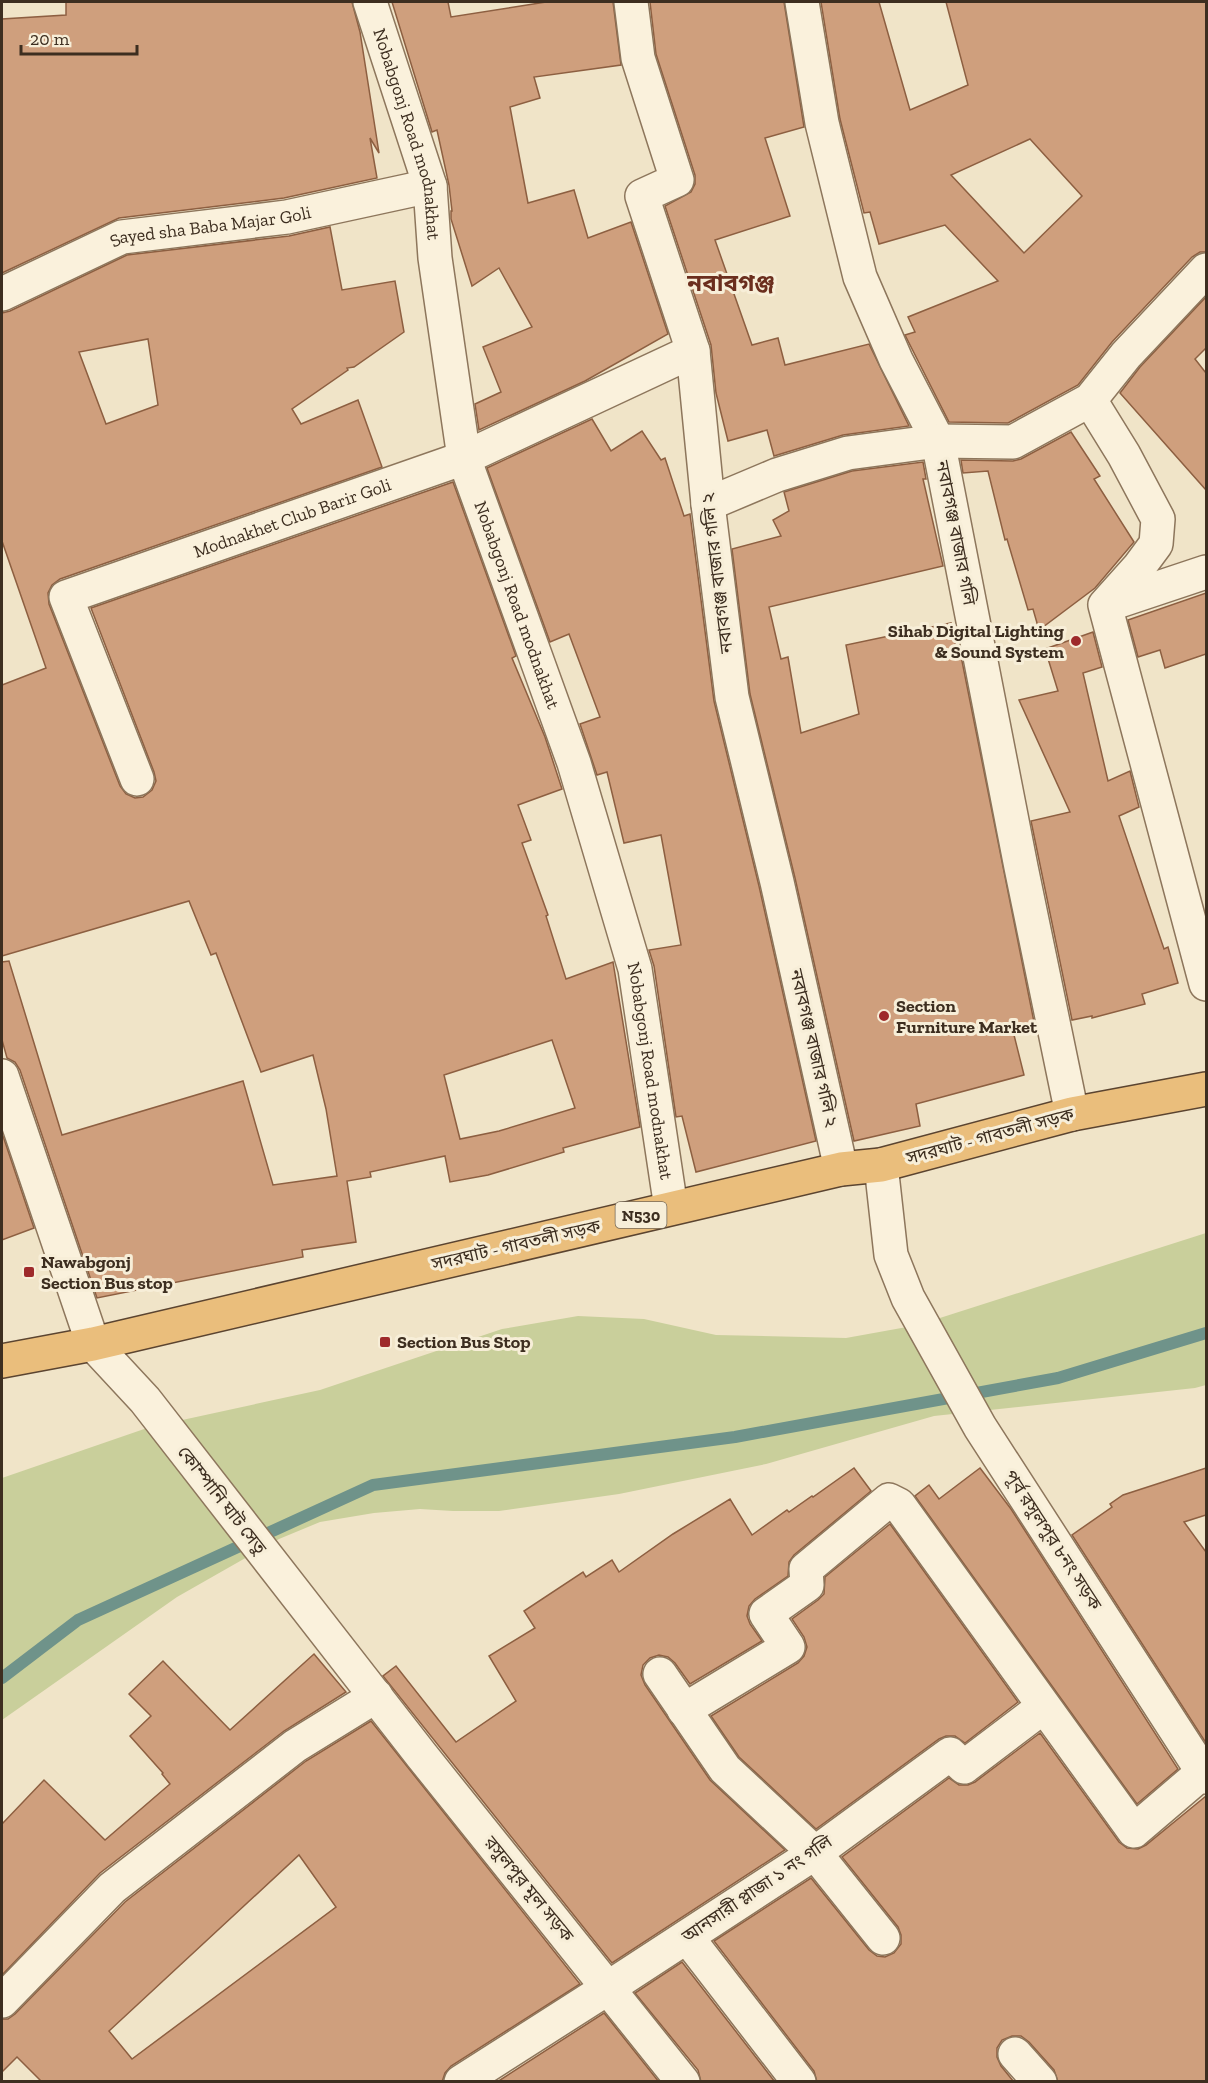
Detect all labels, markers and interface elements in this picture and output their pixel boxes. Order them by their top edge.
scale bar [21,18,136,56]
street label: Nobabgonj Road modnakhat [368,25,445,241]
text: 20 m [30,28,70,50]
street label: Sayed sha Baba Majar Goli [106,201,313,252]
district label: নবাবগঞ্জ [686,268,775,297]
street label: নবাবগঞ্জ বাজার গলি [931,458,981,608]
street label: Modnakhet Club Barir Goli [191,473,394,563]
street label: নবাবগঞ্জ বাজার গলি ২ [696,491,738,655]
street label: Nobabgonj Road modnakhat [469,498,565,712]
place label: Sihab Digital Lighting & Sound System [888,620,1064,663]
marker: Sihab Digital Lighting & Sound System [1069,634,1083,648]
street label: Nobabgonj Road modnakhat [623,960,678,1181]
street label: নবাবগঞ্জ বাজার গলি ২ [785,966,843,1129]
place label: Section Furniture Market [896,995,1038,1038]
marker: Section Furniture Market [877,1009,891,1023]
street label: সদরঘাট - গাবতলী সড়ক [903,1103,1077,1169]
road number: N530 [616,1202,666,1228]
street label: সদরঘাট - গাবতলী সড়ক [428,1215,603,1275]
place label: Nawabgonj Section Bus stop [41,1251,173,1294]
marker: Nawabgonj Section Bus stop [22,1265,36,1279]
place label: Section Bus Stop [397,1331,530,1353]
marker: Section Bus Stop [378,1335,392,1349]
street label: কোম্পানি ঘাট সেতু [173,1441,271,1559]
street label: পূর্ব রসুলপুর ৮নং সড়ক [1000,1466,1107,1615]
street label: আনসারী প্লাজা ১ নং গলি [677,1830,837,1948]
street label: রসুলপুর মূল সড়ক [479,1831,579,1947]

